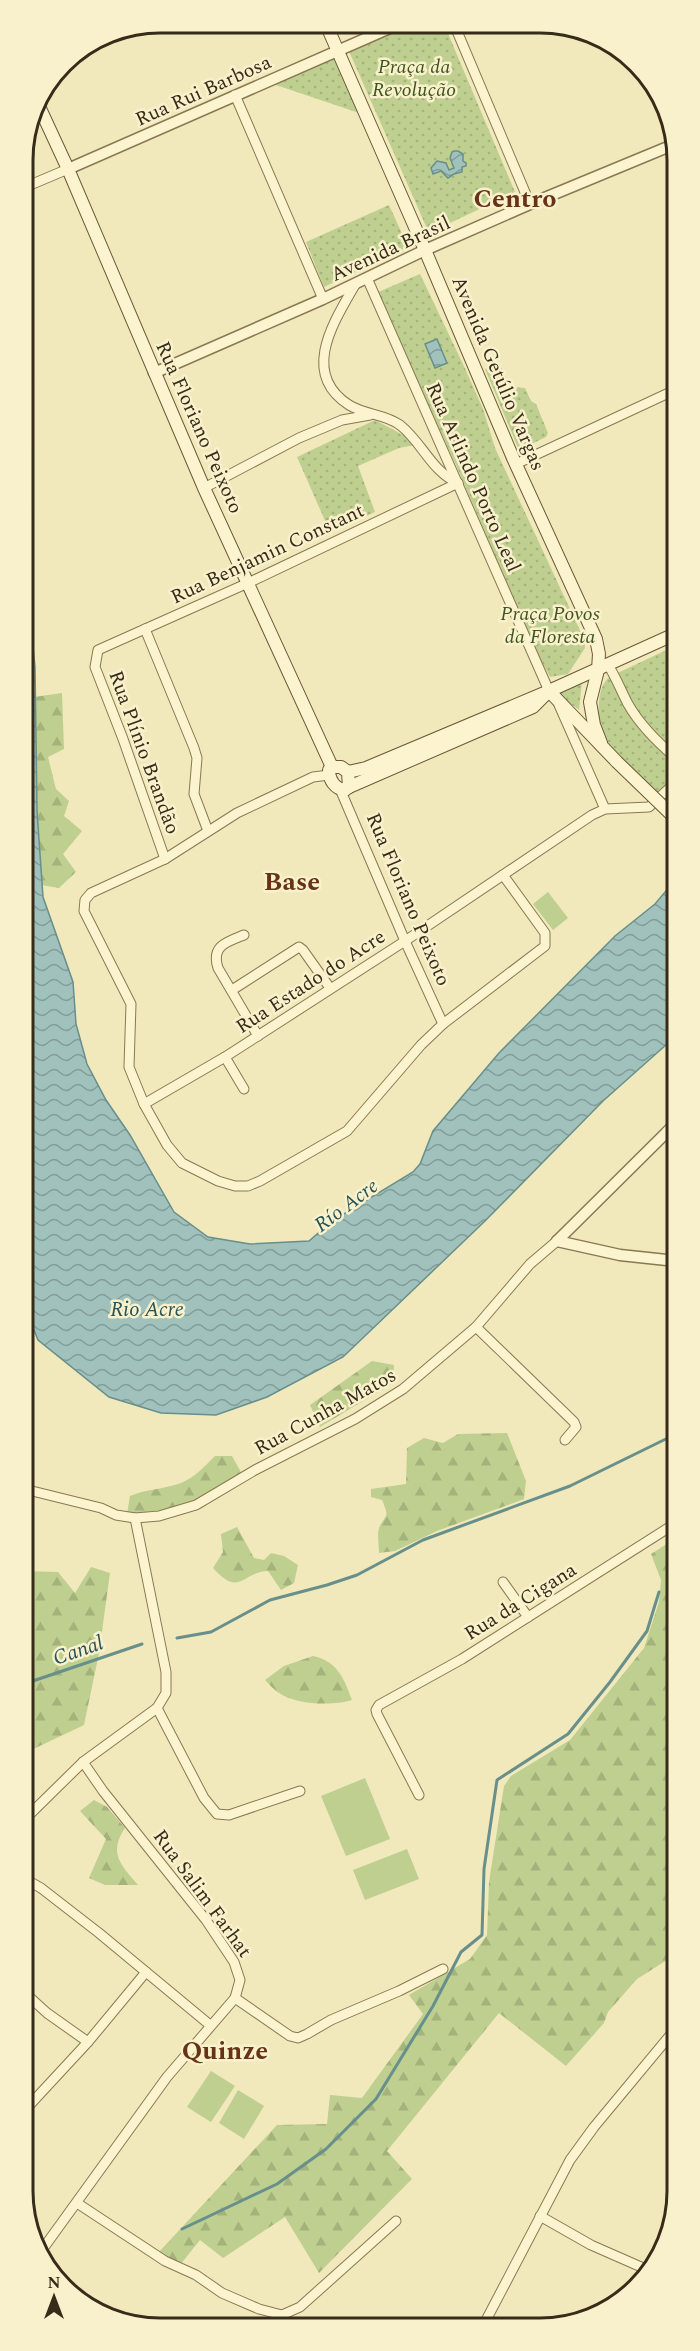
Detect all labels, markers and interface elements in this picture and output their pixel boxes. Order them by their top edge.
street label: Rua Rui Barbosa [130,47,277,134]
park label: Praça da Revolução [372,52,456,105]
district label: Centro [474,179,556,219]
street label: Avenida Brasil [326,208,455,290]
street label: Avenida Getúlio Vargas [443,271,553,476]
street label: Rua Floriano Peixoto [148,336,251,518]
street label: Rua Arlindo Porto Leal [418,378,528,577]
street label: Rua Benjamin Constant [166,496,369,612]
park label: Praça Povos da Floresta [500,599,600,652]
street label: Rua Plínio Brandão [101,666,188,838]
street label: Rua Floriano Peixoto [358,808,458,991]
district label: Base [264,862,320,902]
street label: Rua Estado do Acre [230,922,391,1042]
water label: Río Acre [308,1171,386,1241]
water label: Rio Acre [110,1294,184,1326]
street label: Rua Cunha Matos [249,1360,402,1463]
street label: Rua da Cigana [458,1555,583,1648]
water label: Canal [49,1627,109,1674]
street label: Rua Salim Farhat [145,1823,259,1964]
district label: Quinze [182,2031,268,2071]
north arrow [24,2267,84,2327]
text: N [47,2271,61,2295]

